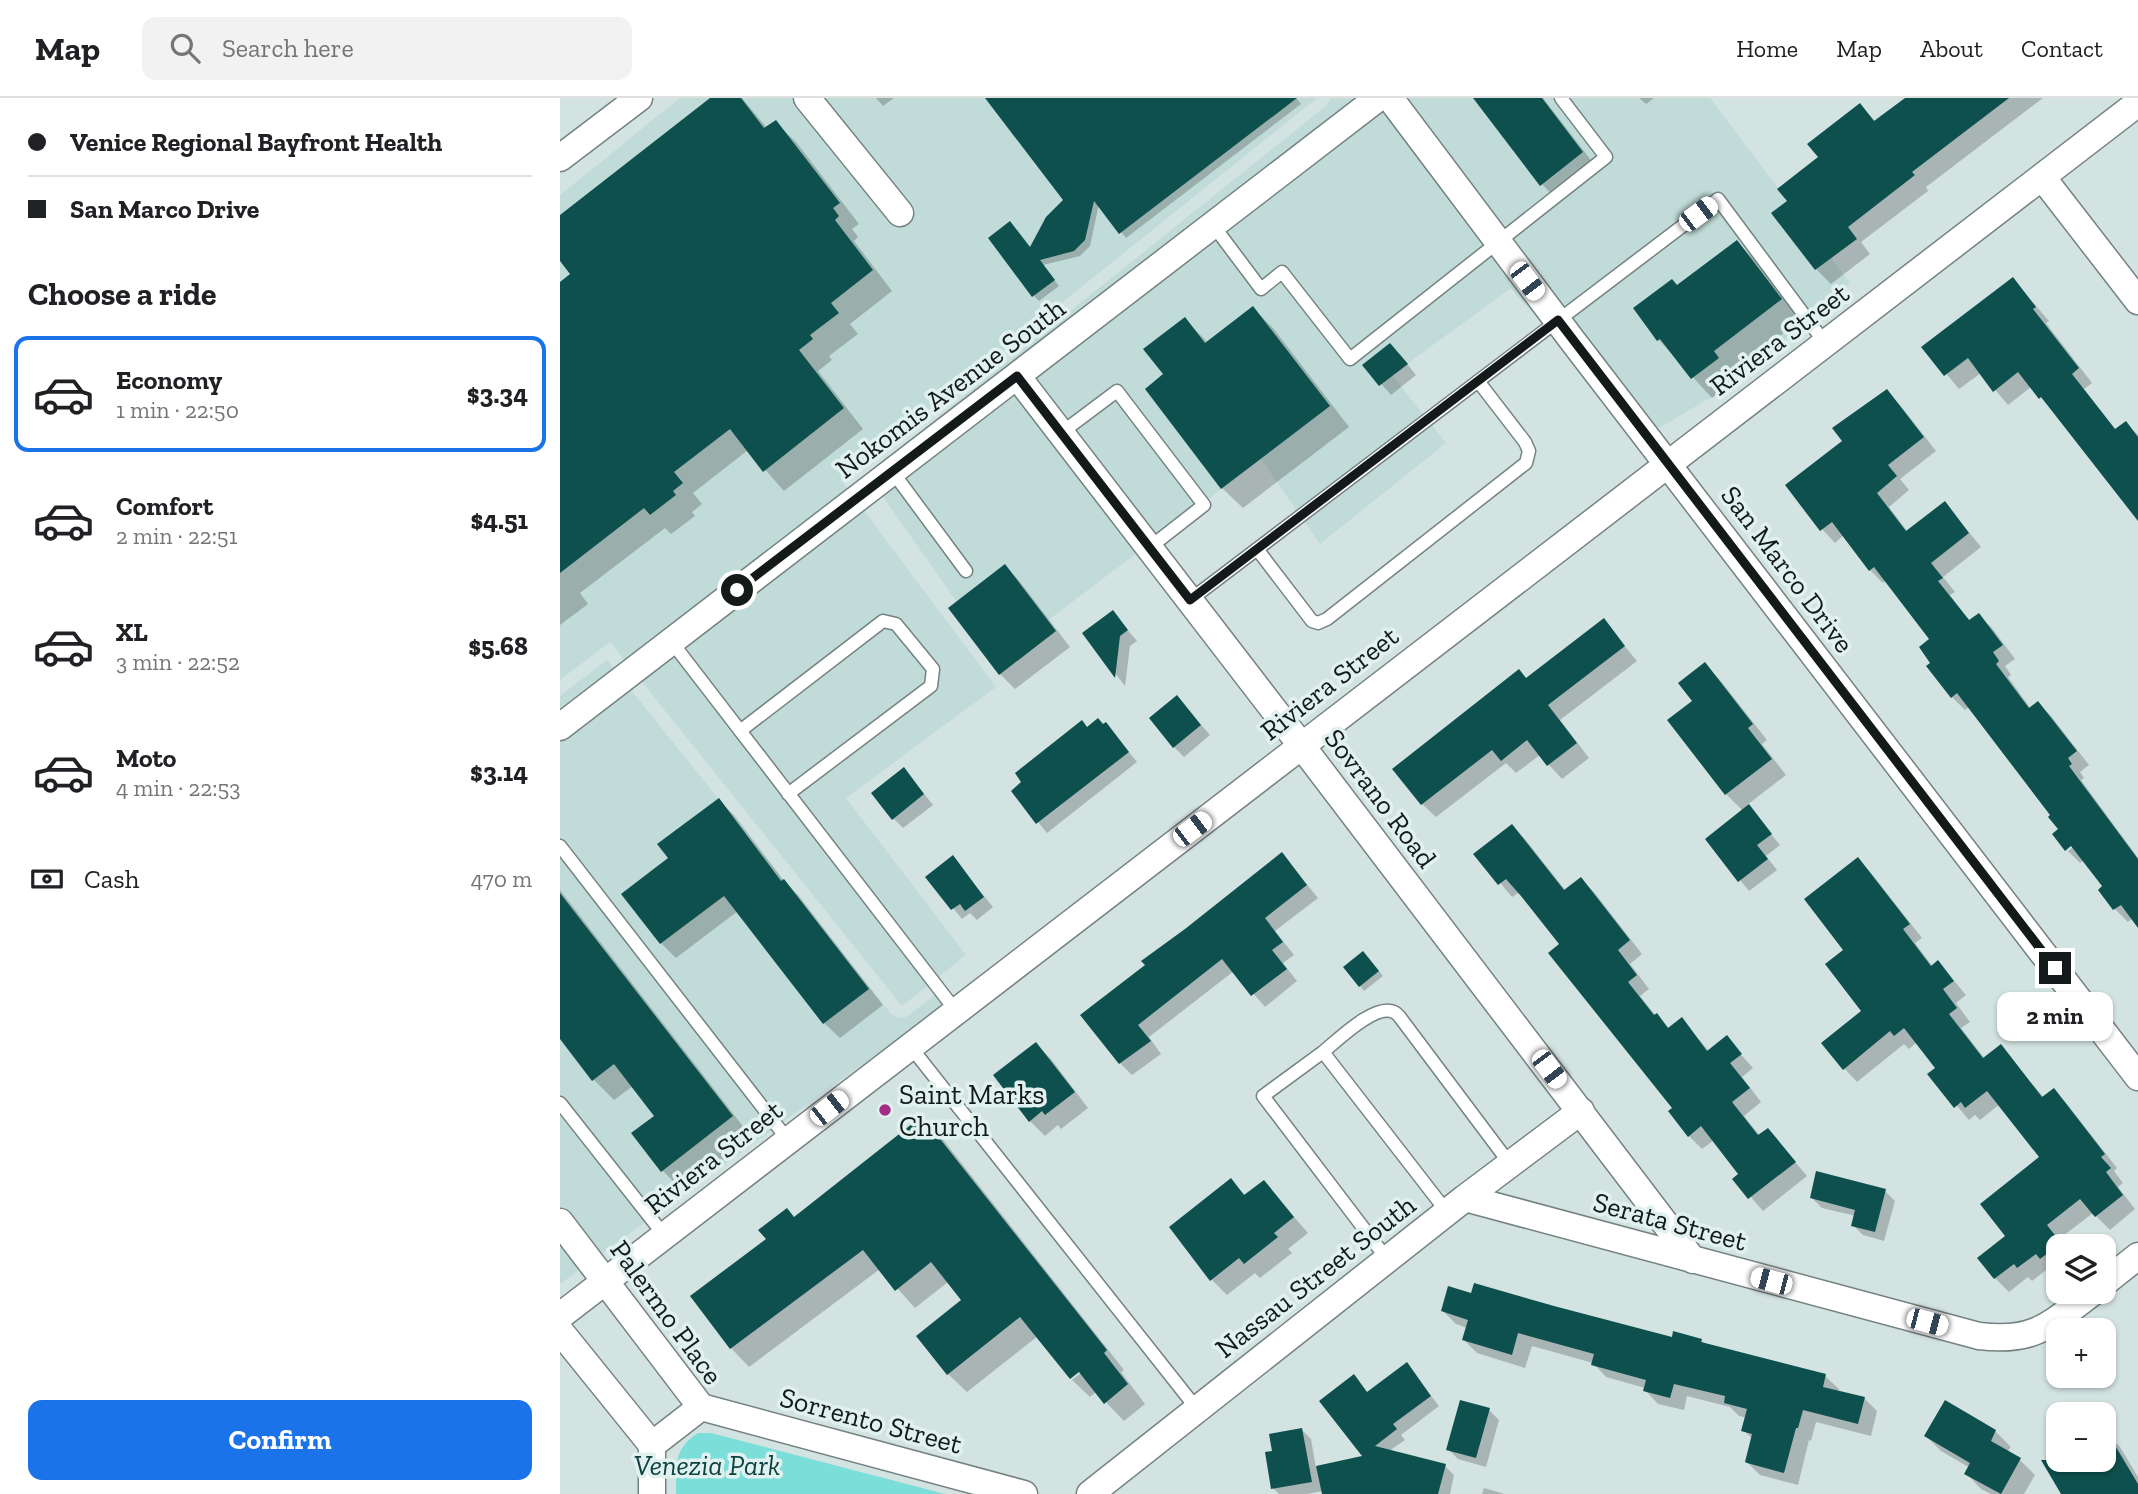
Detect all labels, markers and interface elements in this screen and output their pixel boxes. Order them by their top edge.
search box [142,17,632,80]
text: Map [35,29,100,68]
icon: search [166,29,204,67]
text: Search here [222,32,354,64]
text: Home [1736,34,1798,63]
text: Map [1836,34,1882,63]
text: About [1920,34,1983,63]
text: Contact [2021,34,2103,63]
text: Venice Regional Bayfront Health [70,126,442,158]
text: San Marco Drive [70,193,259,225]
car [1675,193,1722,235]
car [1506,258,1549,304]
text: Choose a ride [28,275,216,313]
street label: Riviera Street [1703,276,1856,402]
street label: Nokomis Avenue South [829,291,1072,485]
icon: car [32,363,95,426]
text: Economy [116,364,222,396]
text: $3.34 [467,378,528,410]
text: 1 min · 22:50 [116,396,239,424]
street label: San Marco Drive [1714,479,1861,659]
icon: car [32,489,95,552]
text: Comfort [116,490,213,522]
text: $4.51 [470,504,528,536]
text: 2 min · 22:51 [116,522,238,550]
route start [721,574,753,606]
icon: car [32,615,95,678]
text: XL [116,616,148,648]
street label: Riviera Street [1254,619,1405,747]
text: $5.68 [468,630,528,662]
text: 3 min · 22:52 [116,648,240,676]
street label: Sovrano Road [1318,722,1444,874]
icon: car [32,741,95,804]
text: Moto [116,742,176,774]
text: $3.14 [470,756,528,788]
text: 4 min · 22:53 [116,774,240,802]
car [1169,808,1216,850]
icon: cash [28,860,66,898]
text: Cash [84,863,139,895]
text: 470 m [471,865,532,893]
route end [2039,952,2071,984]
callout: 2 min [1997,992,2113,1042]
text: 2 min [2026,1002,2084,1030]
car [1528,1046,1571,1092]
place label: Saint Marks Church [899,1078,1044,1143]
car [806,1087,853,1129]
street label: Riviera Street [638,1093,789,1221]
marker: Saint Marks Church [877,1102,893,1118]
street label: Serata Street [1590,1185,1751,1258]
street label: Nassau Street South [1209,1188,1422,1365]
street label: Palermo Place [603,1234,730,1391]
map controls [2046,1234,2116,1472]
button: layers [2046,1234,2116,1304]
car [1748,1265,1795,1297]
car [1904,1306,1951,1338]
button: + [2046,1318,2116,1388]
street label: Sorrento Street [776,1380,966,1461]
button: Confirm [28,1400,532,1480]
button: − [2046,1402,2116,1472]
park label: Venezia Park [634,1449,780,1482]

